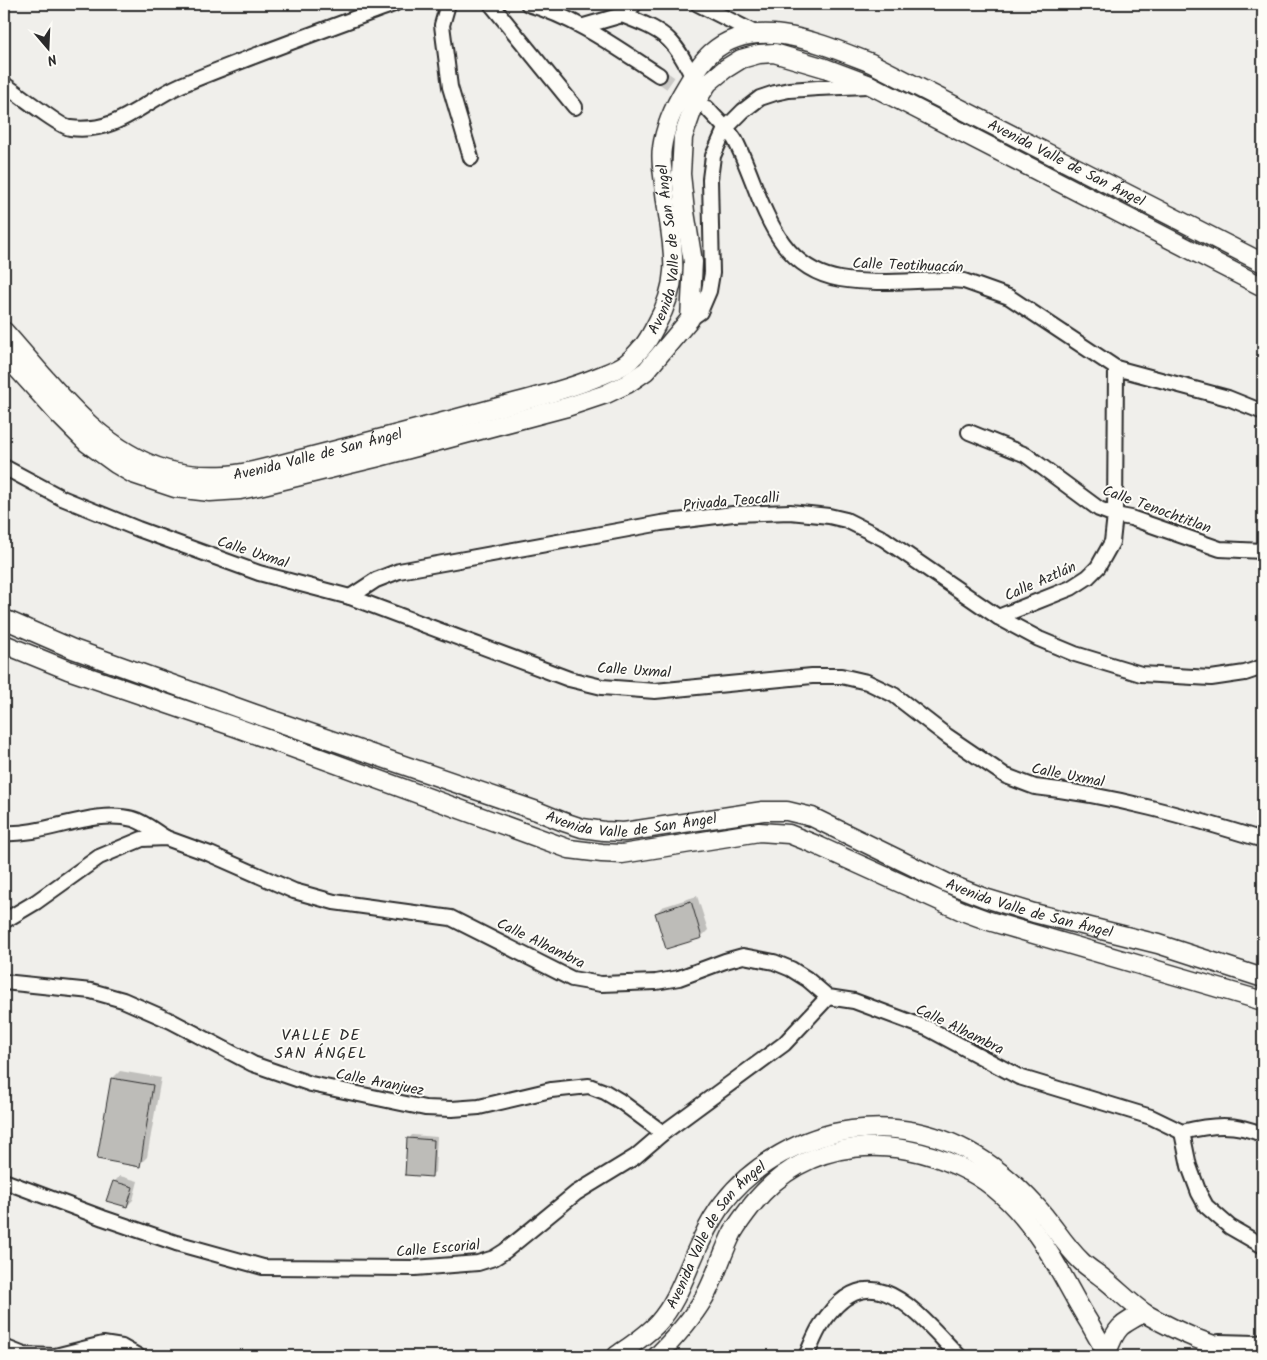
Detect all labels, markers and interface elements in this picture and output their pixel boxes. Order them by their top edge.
north arrow [22,22,72,72]
text: N [44,48,60,71]
street label: Avenida Valle de San Ángel [983,113,1149,214]
street label: Avenida Valle de San Ángel [642,163,686,339]
street label: Calle Teotihuacán [852,252,964,280]
street label: Avenida Valle de San Ángel [232,422,405,487]
street label: Calle Tenochtitlan [1099,479,1214,541]
street label: Privada Teocalli [682,486,782,518]
street label: Calle Uxmal [214,530,292,576]
street label: Calle Aztlán [1001,555,1080,608]
street label: Calle Uxmal [596,656,672,686]
street label: Calle Uxmal [1029,757,1107,795]
street label: Avenida Valle de San Ángel [542,805,719,845]
street label: Avenida Valle de San Ángel [942,873,1116,945]
street label: Calle Alhambra [492,912,589,976]
street label: Calle Alhambra [911,998,1008,1062]
district label: VALLE DE SAN ÁNGEL [275,1023,367,1066]
street label: Calle Aranjuez [334,1063,426,1103]
street label: Avenida Valle de San Ángel [660,1155,772,1314]
street label: Calle Escorial [395,1233,481,1265]

